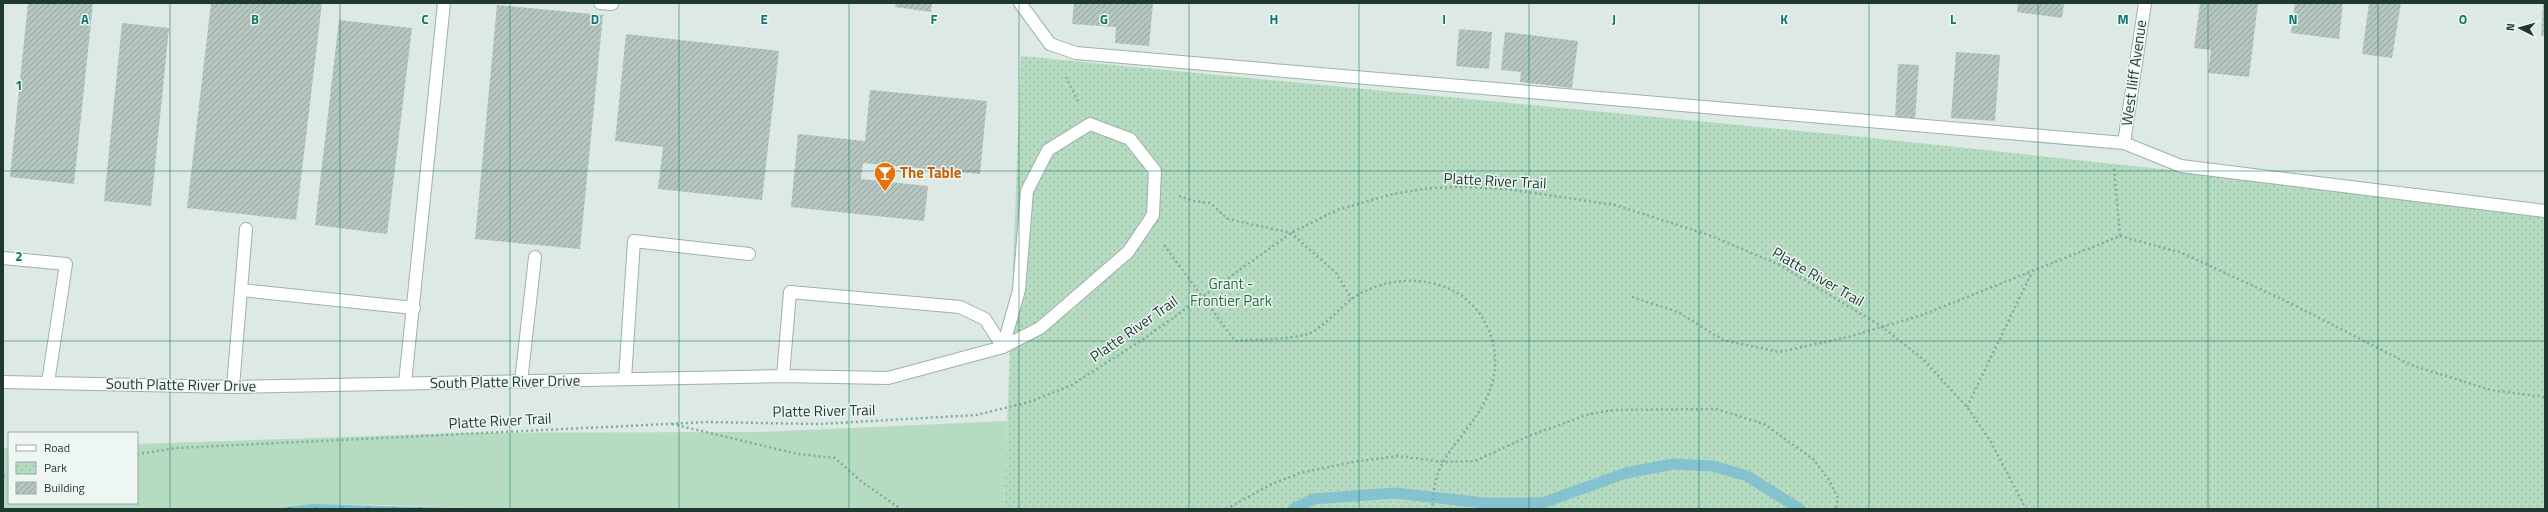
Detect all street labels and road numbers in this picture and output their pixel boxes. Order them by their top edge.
street label: West Iliff Avenue [2115,18,2152,127]
street label: Platte River Trail [1443,166,1547,195]
street label: Platte River Trail [1768,241,1869,312]
street label: Platte River Trail [1085,290,1183,368]
street label: South Platte River Drive [430,369,580,394]
street label: South Platte River Drive [106,372,256,397]
street label: Platte River Trail [772,398,876,423]
street label: Platte River Trail [448,406,552,435]

